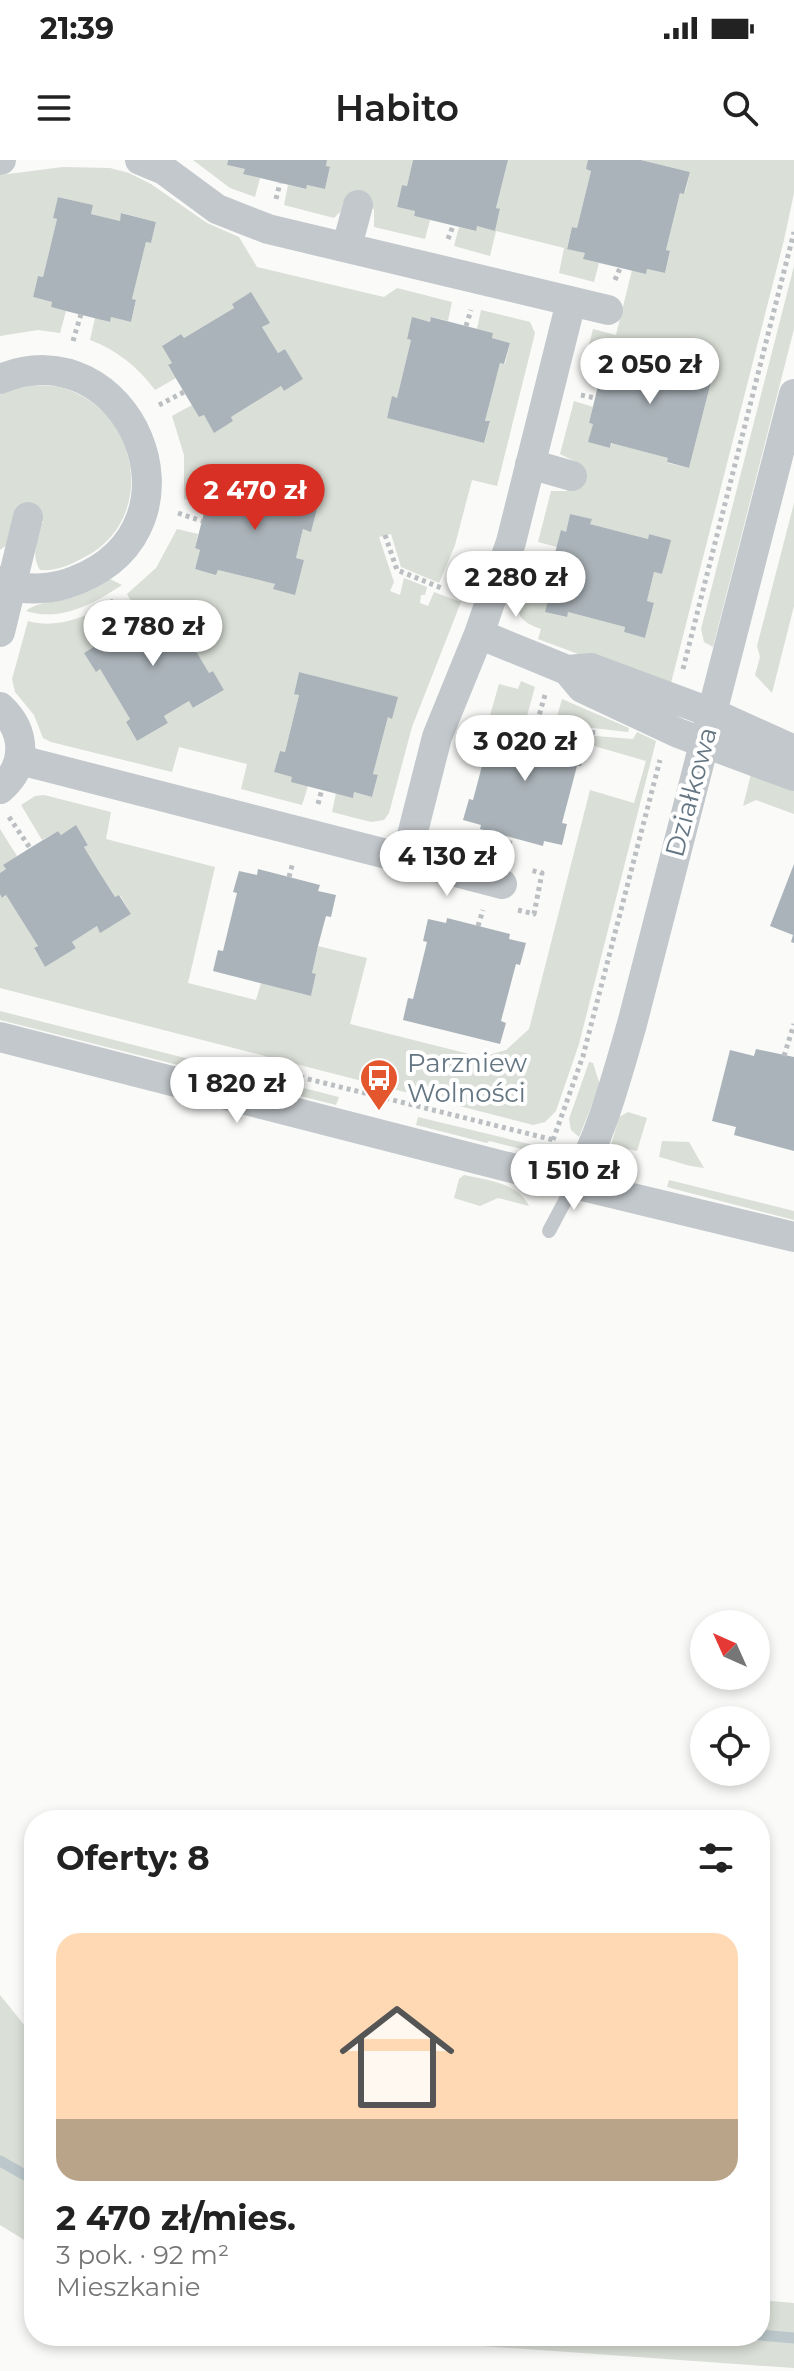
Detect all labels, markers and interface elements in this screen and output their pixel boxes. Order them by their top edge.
text: 21:39 [40,10,114,47]
icon: menu [32,86,76,130]
text: Habito [335,86,459,130]
icon: search [718,86,762,130]
pin: 2 050 zł [567,338,733,406]
text: 2 050 zł [598,348,702,380]
pin: 2 470 zł [172,464,338,532]
text: 2 470 zł [204,474,306,506]
pin: 2 280 zł [433,551,599,619]
text: 2 280 zł [465,561,567,593]
pin: 2 780 zł [70,600,236,668]
text: 2 780 zł [101,610,205,642]
pin: 3 020 zł [442,715,608,783]
street label: Działkowa [658,724,724,860]
text: 3 020 zł [473,725,577,757]
pin: 4 130 zł [364,830,530,898]
text: 4 130 zł [398,840,496,872]
place label: Parzniew Wolności [407,1047,527,1109]
pin: 1 820 zł [154,1057,320,1125]
bus stop icon: Parzniew Wolności [358,1057,400,1112]
text: 1 820 zł [188,1067,286,1099]
pin: 1 510 zł [491,1144,657,1212]
text: 1 510 zł [529,1154,619,1186]
north arrow [690,1610,770,1690]
map controls [690,1610,770,1786]
button: locate [690,1706,770,1786]
icon: filters [694,1836,738,1880]
text: Oferty: 8 [56,1837,210,1879]
icon: home [325,1985,469,2129]
text: 2 470 zł/mies. [56,2197,296,2239]
text: 3 pok. · 92 m² [56,2239,229,2271]
text: Mieszkanie [56,2271,200,2303]

